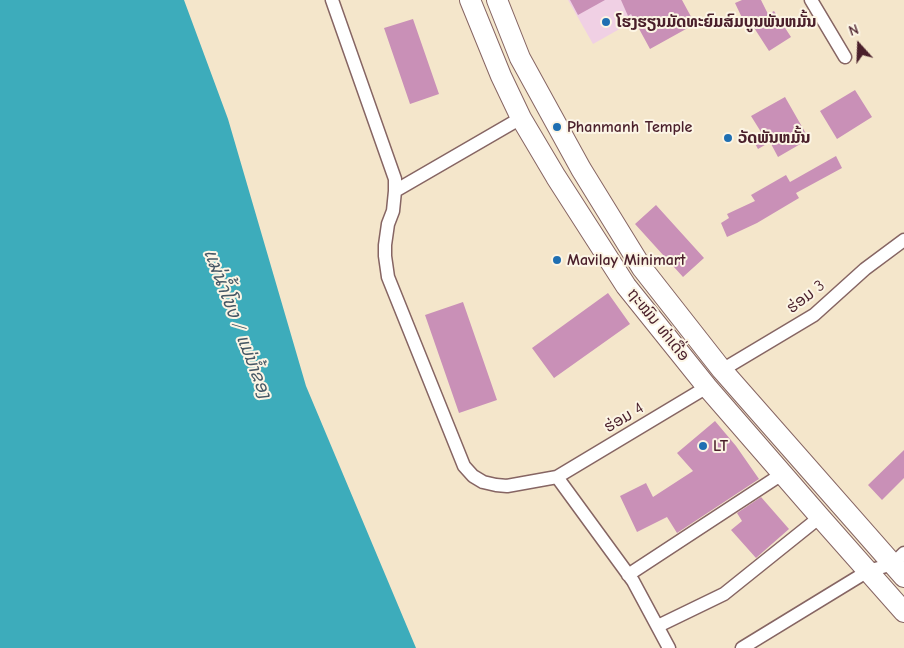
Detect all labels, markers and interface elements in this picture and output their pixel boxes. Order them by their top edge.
place label: ໂຮງຮຽນມັດທະຍົມສົມບູນພັນຫມັ້ນ [616,12,816,32]
marker: ໂຮງຮຽນມັດທະຍົມສົມບູນພັນຫມັ້ນ [600,16,612,28]
north arrow [834,20,884,70]
text: N [846,21,861,40]
place label: Phanmanh Temple [567,117,692,137]
marker: Phanmanh Temple [551,121,563,133]
place label: ວັດພັນຫມັ້ນ [738,128,810,148]
marker: ວັດພັນຫມັ້ນ [722,132,734,144]
water label: แม่น้ำโขง / ແມ່ນ້ຳຂອງ [199,246,275,402]
place label: Mavilay Minimart [567,250,686,270]
marker: Mavilay Minimart [551,254,563,266]
street label: ຮ່ອມ 3 [783,276,829,318]
street label: ຖະໝົນ ທ່າເດື່ອ [623,285,693,365]
street label: ຮ່ອມ 4 [601,399,647,437]
place label: LT [713,436,728,456]
marker: LT [697,440,709,452]

